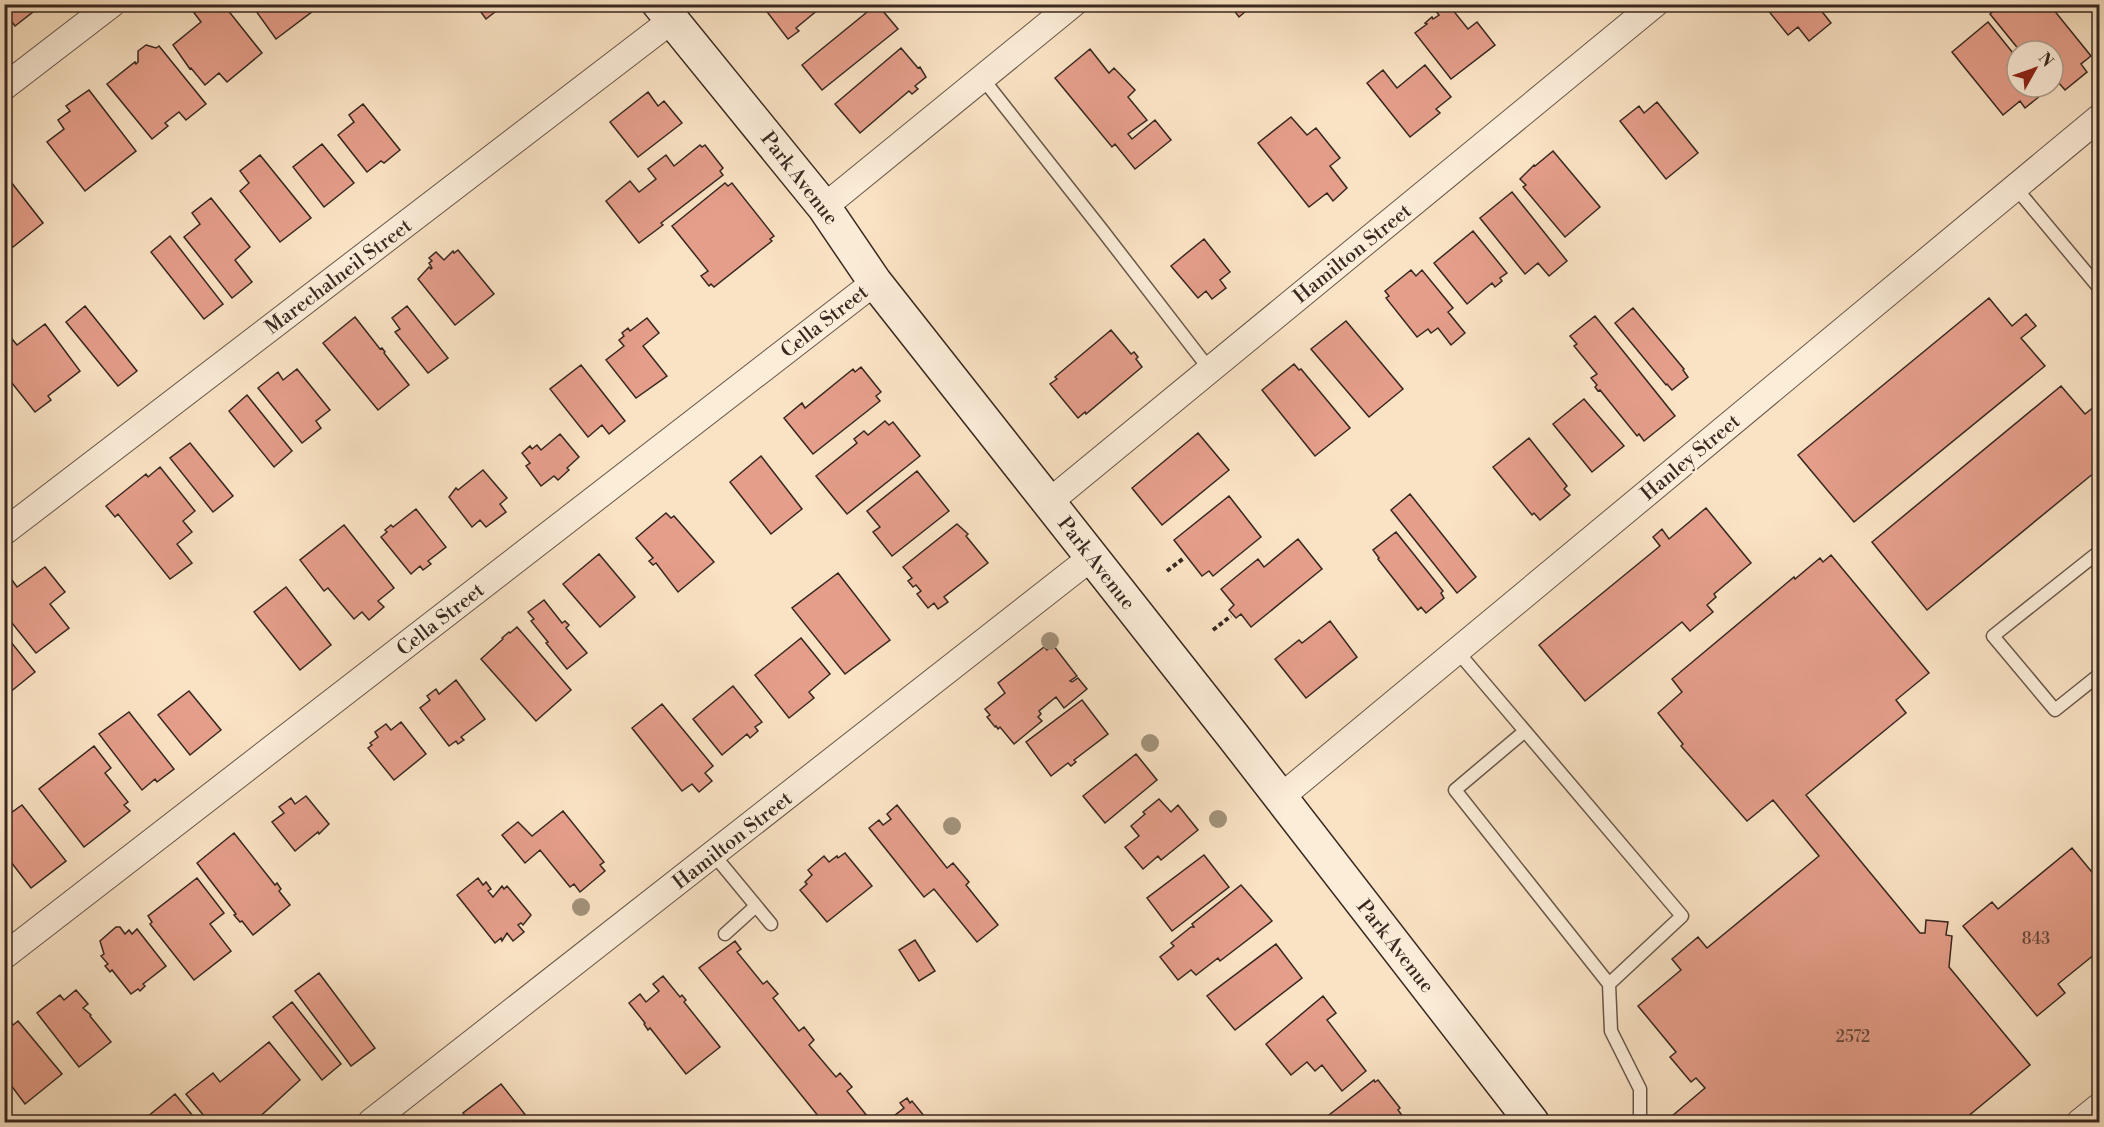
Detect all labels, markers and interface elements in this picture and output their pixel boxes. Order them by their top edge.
north arrow [2005,39,2065,99]
text: N [2034,49,2058,72]
street label: Park Avenue [755,127,843,231]
street label: Hamilton Street [1289,199,1417,309]
street label: Marechalneil Street [261,214,417,341]
street label: Cella Street [776,280,874,364]
street label: Hanley Street [1636,409,1746,507]
street label: Park Avenue [1052,512,1140,616]
street label: Cella Street [392,578,490,662]
street label: Hamilton Street [668,787,798,896]
street label: Park Avenue [1351,895,1439,999]
house number: 843 [2022,929,2050,949]
house number: 2572 [1836,1027,1870,1047]

